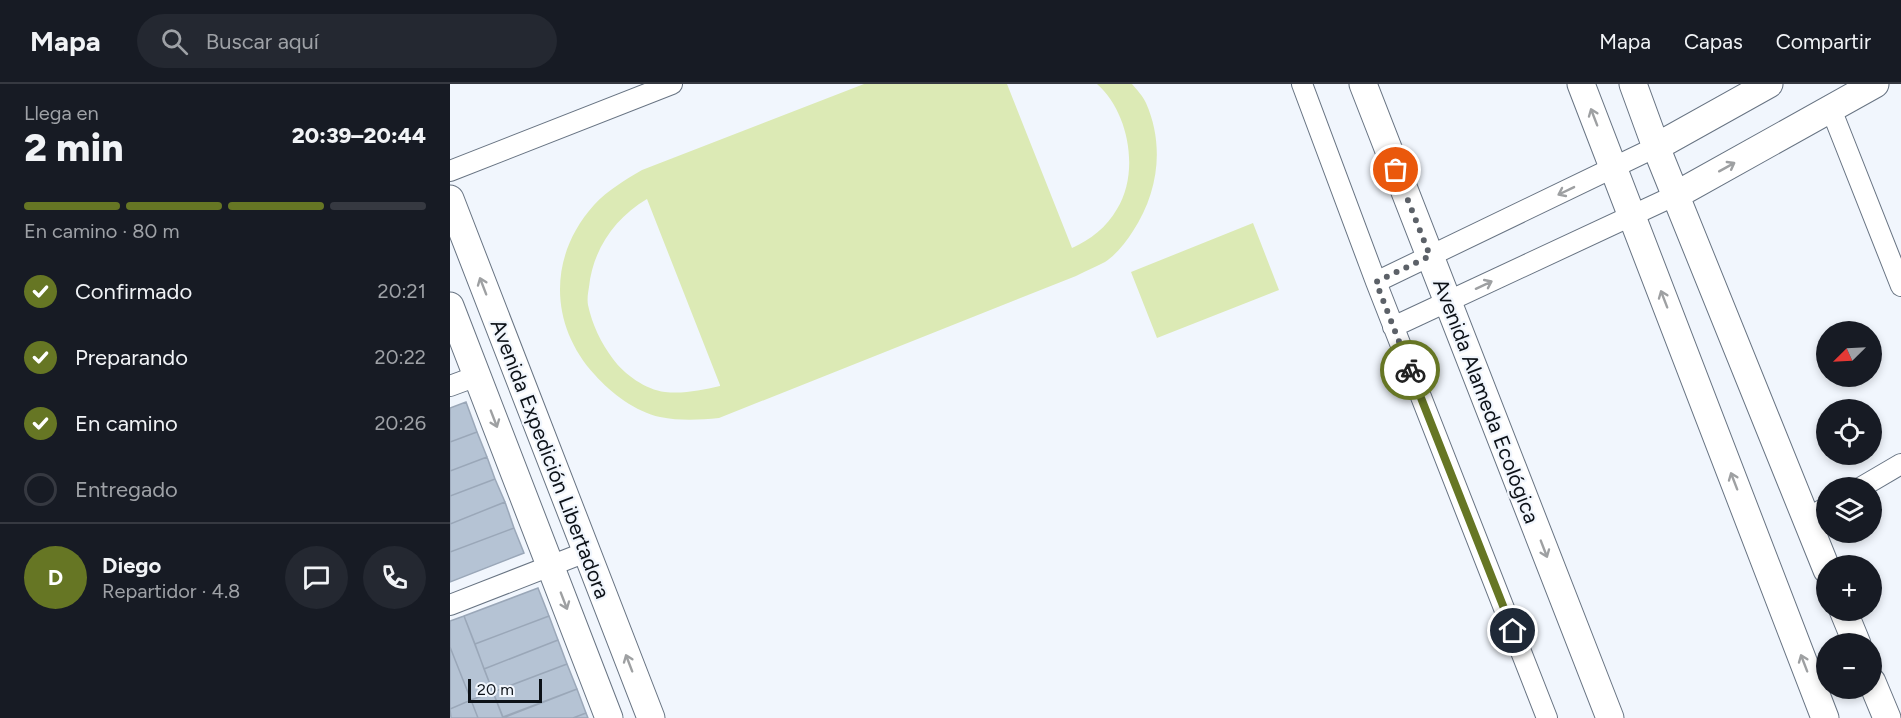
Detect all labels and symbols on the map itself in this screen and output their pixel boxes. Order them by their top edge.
one-way arrow [1588,109,1599,127]
pin [1370,144,1421,195]
one-way arrow [1718,161,1735,173]
one-way arrow [1557,185,1575,197]
street label: Avenida Alameda Ecológica [1428,275,1545,527]
one-way arrow [477,277,488,295]
one-way arrow [1475,278,1493,290]
one-way arrow [1658,291,1669,309]
street label: Avenida Expedición Libertadora [486,316,615,602]
north arrow [1816,321,1882,387]
courier [1380,340,1440,400]
one-way arrow [489,409,500,428]
one-way arrow [1728,473,1739,491]
one-way arrow [1539,540,1550,558]
one-way arrow [559,591,570,610]
pin [1487,605,1538,656]
one-way arrow [623,655,634,673]
one-way arrow [1798,655,1809,673]
scale bar [468,676,542,704]

